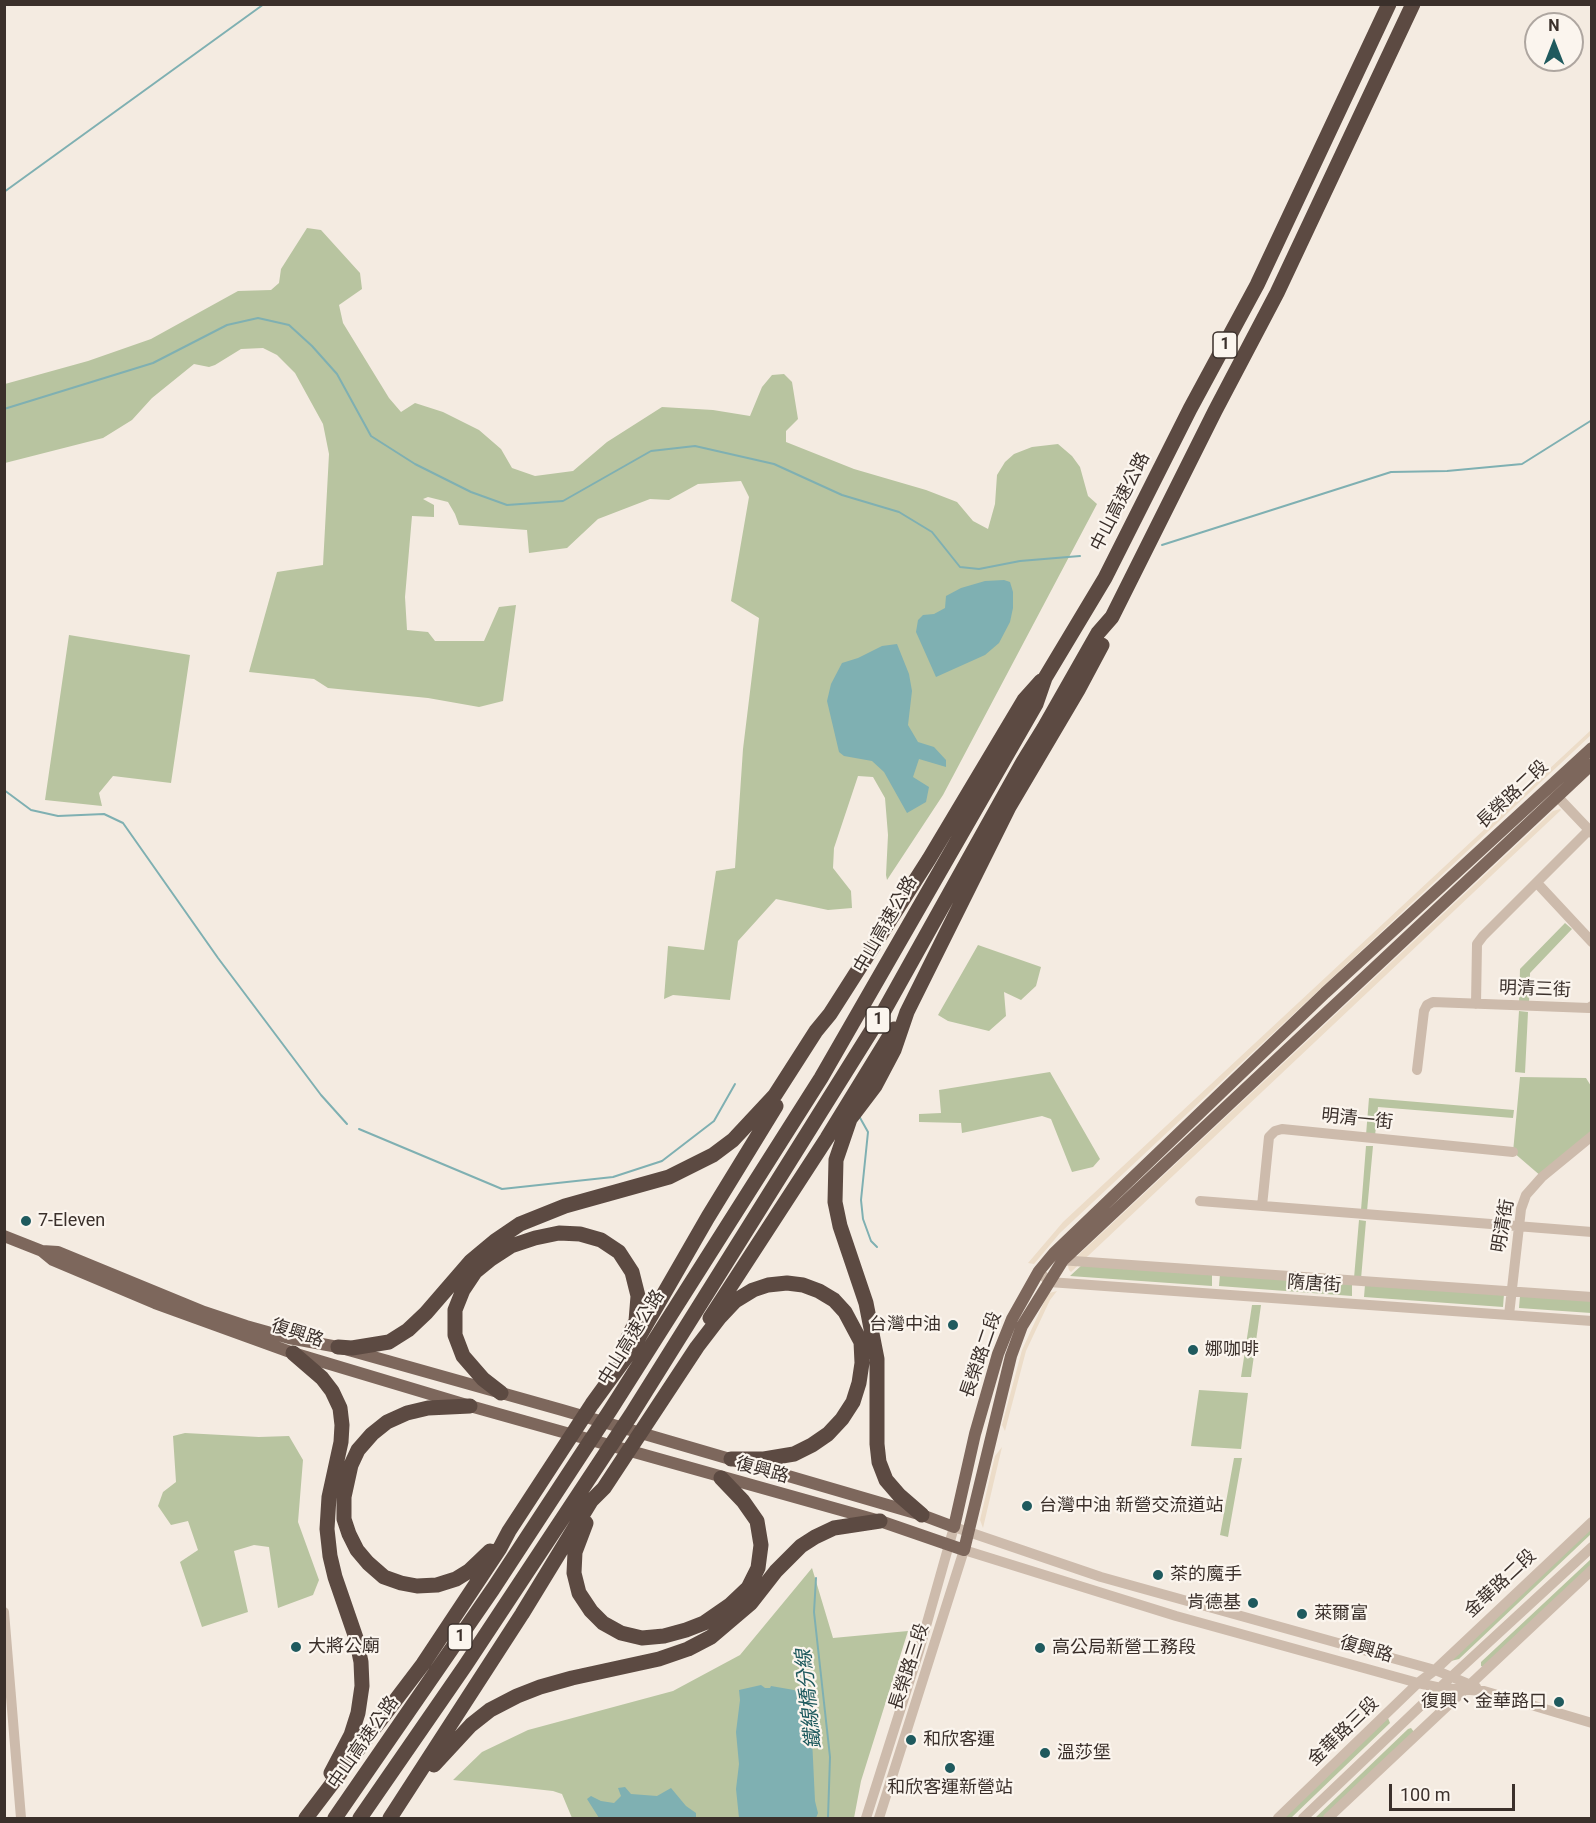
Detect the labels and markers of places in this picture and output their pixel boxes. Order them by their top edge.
place label: 7-Eleven [38,1210,105,1232]
marker: 7-Eleven [19,1214,33,1228]
place label: 台灣中油 [869,1314,941,1336]
marker: 台灣中油 [946,1318,960,1332]
place label: 娜咖啡 [1205,1339,1259,1361]
marker: 娜咖啡 [1186,1343,1200,1357]
place label: 台灣中油 新營交流道站 [1039,1495,1223,1517]
marker: 台灣中油 新營交流道站 [1020,1499,1034,1513]
place label: 茶的魔手 [1170,1564,1242,1586]
marker: 茶的魔手 [1151,1568,1165,1582]
place label: 肯德基 [1187,1592,1241,1614]
marker: 肯德基 [1246,1596,1260,1610]
place label: 萊爾富 [1314,1603,1368,1625]
marker: 萊爾富 [1295,1607,1309,1621]
place label: 大將公廟 [308,1636,380,1658]
place label: 高公局新營工務段 [1052,1637,1196,1659]
marker: 大將公廟 [289,1640,303,1654]
marker: 高公局新營工務段 [1033,1641,1047,1655]
place label: 復興、金華路口 [1421,1691,1547,1713]
marker: 復興、金華路口 [1552,1695,1566,1709]
place label: 和欣客運 [923,1729,995,1751]
marker: 和欣客運 [904,1733,918,1747]
place label: 溫莎堡 [1057,1742,1111,1764]
marker: 溫莎堡 [1038,1746,1052,1760]
marker: 和欣客運新營站 [943,1761,957,1775]
place label: 和欣客運新營站 [887,1777,1013,1799]

